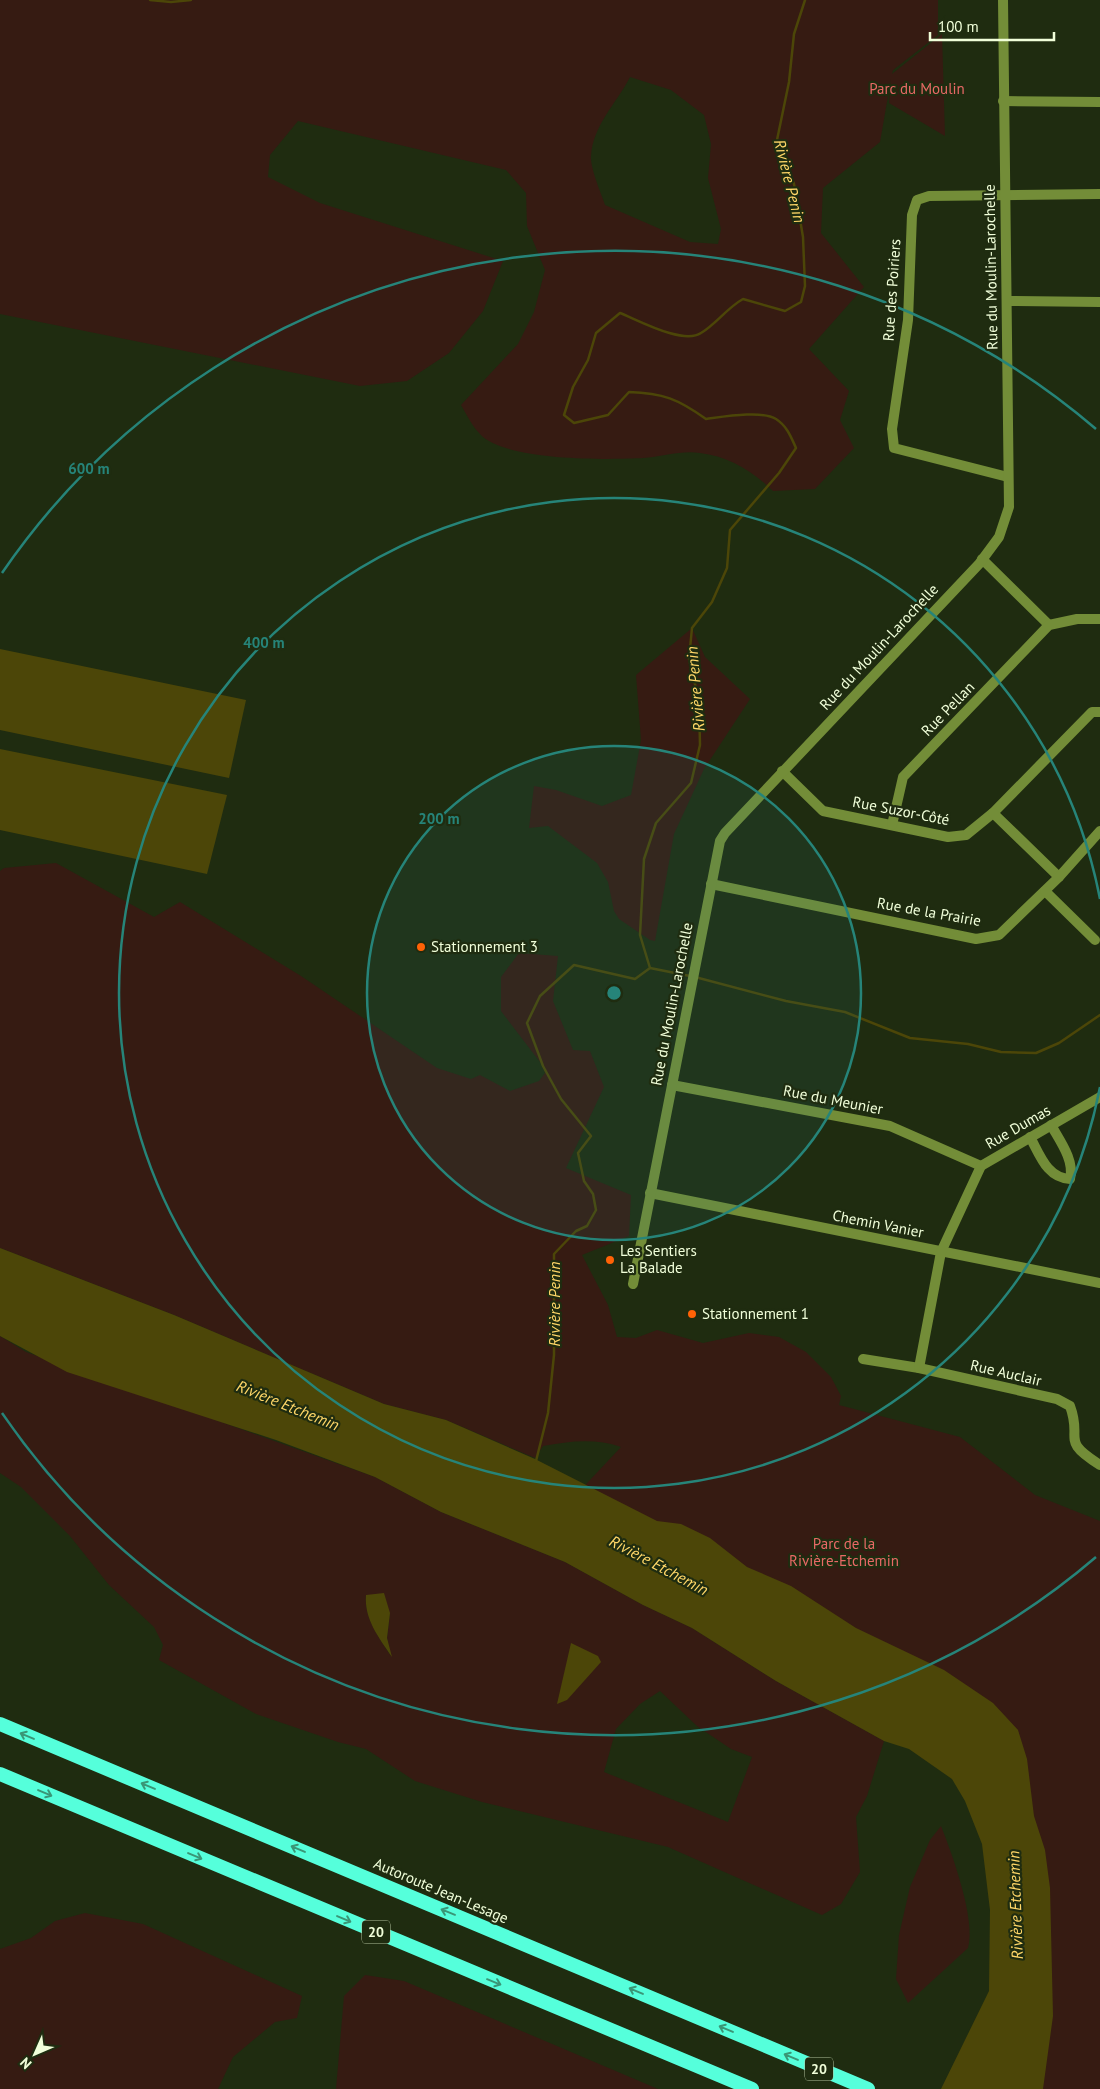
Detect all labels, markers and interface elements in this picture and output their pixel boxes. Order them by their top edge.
scale bar [930,10,1054,42]
text: 100 m [938,17,979,36]
park label: Parc du Moulin [869,79,965,98]
water label: Rivière Penin [770,137,810,225]
street label: Rue du Moulin-Larochelle [980,184,1001,350]
street label: Rue des Poiriers [878,238,905,342]
text: 600 m [68,459,110,478]
street label: Rue du Moulin-Larochelle [815,580,942,714]
text: 400 m [243,633,285,652]
water label: Rivière Penin [681,646,709,732]
street label: Rue Pellan [917,677,978,740]
street label: Rue Suzor-Côté [851,792,951,829]
text: 200 m [418,809,460,828]
street label: Rue de la Prairie [876,893,983,930]
street label: Rue du Moulin-Larochelle [646,921,697,1087]
place label: Stationnement 3 [431,937,538,956]
marker: Stationnement 3 [415,941,427,953]
centre of rings [605,984,623,1002]
street label: Rue du Meunier [782,1081,885,1118]
street label: Rue Dumas [982,1100,1054,1153]
street label: Chemin Vanier [831,1205,925,1242]
place label: Les Sentiers La Balade [620,1241,697,1277]
marker: Les Sentiers La Balade [604,1254,616,1266]
water label: Rivière Penin [544,1261,564,1347]
place label: Stationnement 1 [702,1304,809,1323]
marker: Stationnement 1 [686,1308,698,1320]
street label: Rue Auclair [969,1355,1044,1390]
water label: Rivière Etchemin [234,1375,342,1435]
water label: Rivière Etchemin [606,1531,712,1599]
park label: Parc de la Rivière-Etchemin [789,1534,899,1570]
one-way arrow [20,1730,35,1740]
one-way arrow [141,1781,156,1791]
one-way arrow [37,1788,52,1798]
one-way arrow [291,1844,306,1853]
water label: Rivière Etchemin [1003,1850,1027,1960]
one-way arrow [187,1851,202,1861]
street label: Autoroute Jean-Lesage [371,1854,511,1928]
one-way arrow [441,1906,456,1916]
one-way arrow [337,1915,352,1924]
road number: 20 [362,1920,390,1944]
one-way arrow [486,1978,501,1987]
one-way arrow [629,1986,644,1995]
one-way arrow [719,2024,734,2033]
north arrow [10,2029,60,2079]
one-way arrow [784,2051,799,2061]
text: N [16,2054,35,2073]
road number: 20 [805,2058,833,2080]

